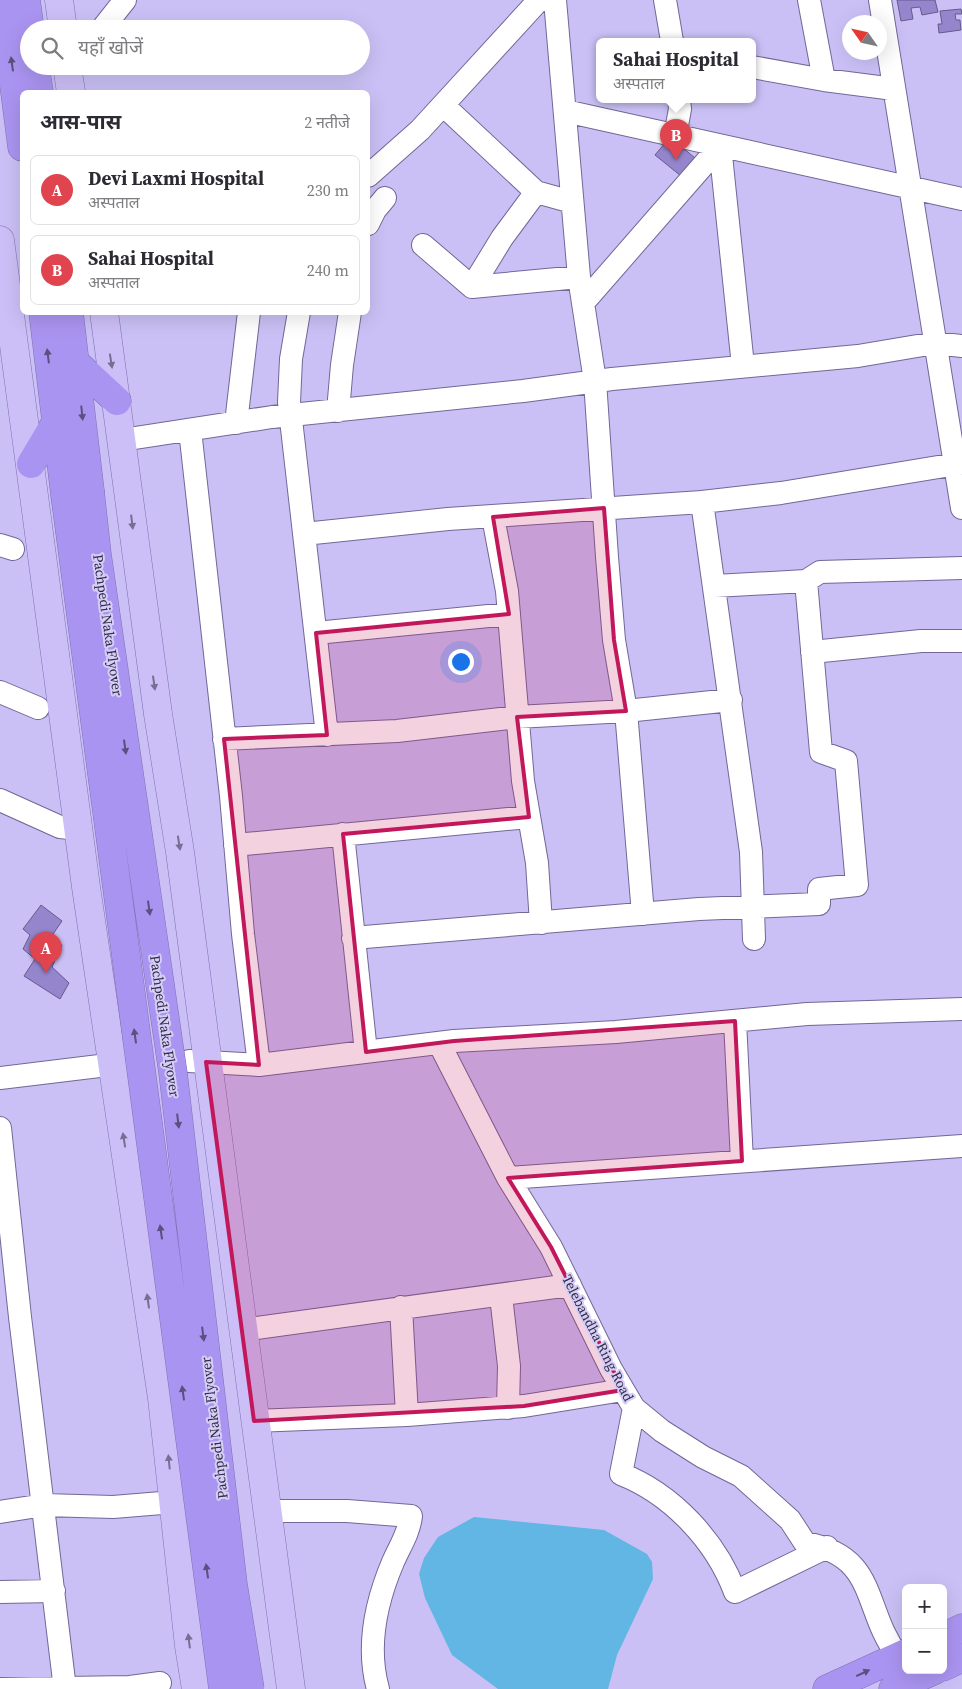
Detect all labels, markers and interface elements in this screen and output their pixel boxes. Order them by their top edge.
north arrow [842,15,887,60]
search box [20,20,370,75]
icon: search [38,34,66,62]
text: यहाँ खोजें [78,34,143,60]
popup [596,38,756,103]
text: Sahai Hospital [613,46,739,72]
one-way arrow [8,56,16,72]
text: अस्पताल [613,72,665,94]
text: आस-पास [40,107,121,136]
text: 2 नतीजे [304,111,350,133]
pin: B [660,119,692,160]
text: Devi Laxmi Hospital [88,165,264,191]
text: A [52,179,62,201]
text: 230 m [307,179,349,201]
text: अस्पताल [88,191,140,213]
text: Sahai Hospital [88,245,214,271]
text: B [52,259,62,281]
text: 240 m [307,259,349,281]
text: अस्पताल [88,271,140,293]
one-way arrow [44,348,52,364]
one-way arrow [107,353,115,369]
one-way arrow [78,405,86,421]
one-way arrow [128,514,136,530]
street label: Pachpedi Naka Flyover [88,553,128,697]
your location [448,649,474,675]
one-way arrow [150,675,158,691]
one-way arrow [122,739,130,755]
one-way arrow [175,836,183,852]
one-way arrow [145,900,153,916]
pin: A [30,932,62,973]
street label: Pachpedi Naka Flyover [145,954,185,1098]
one-way arrow [131,1028,139,1044]
one-way arrow [174,1113,182,1129]
one-way arrow [119,1132,127,1148]
one-way arrow [157,1224,165,1240]
street label: Telebandha Ring Road [557,1271,639,1405]
one-way arrow [144,1292,152,1308]
one-way arrow [199,1327,207,1343]
street label: Pachpedi Naka Flyover [195,1356,233,1500]
one-way arrow [179,1385,187,1401]
one-way arrow [165,1454,173,1470]
one-way arrow [203,1563,211,1579]
map controls [902,1584,947,1674]
button: + [902,1584,947,1629]
button: − [902,1629,947,1674]
one-way arrow [185,1633,193,1649]
one-way arrow [856,1668,870,1676]

